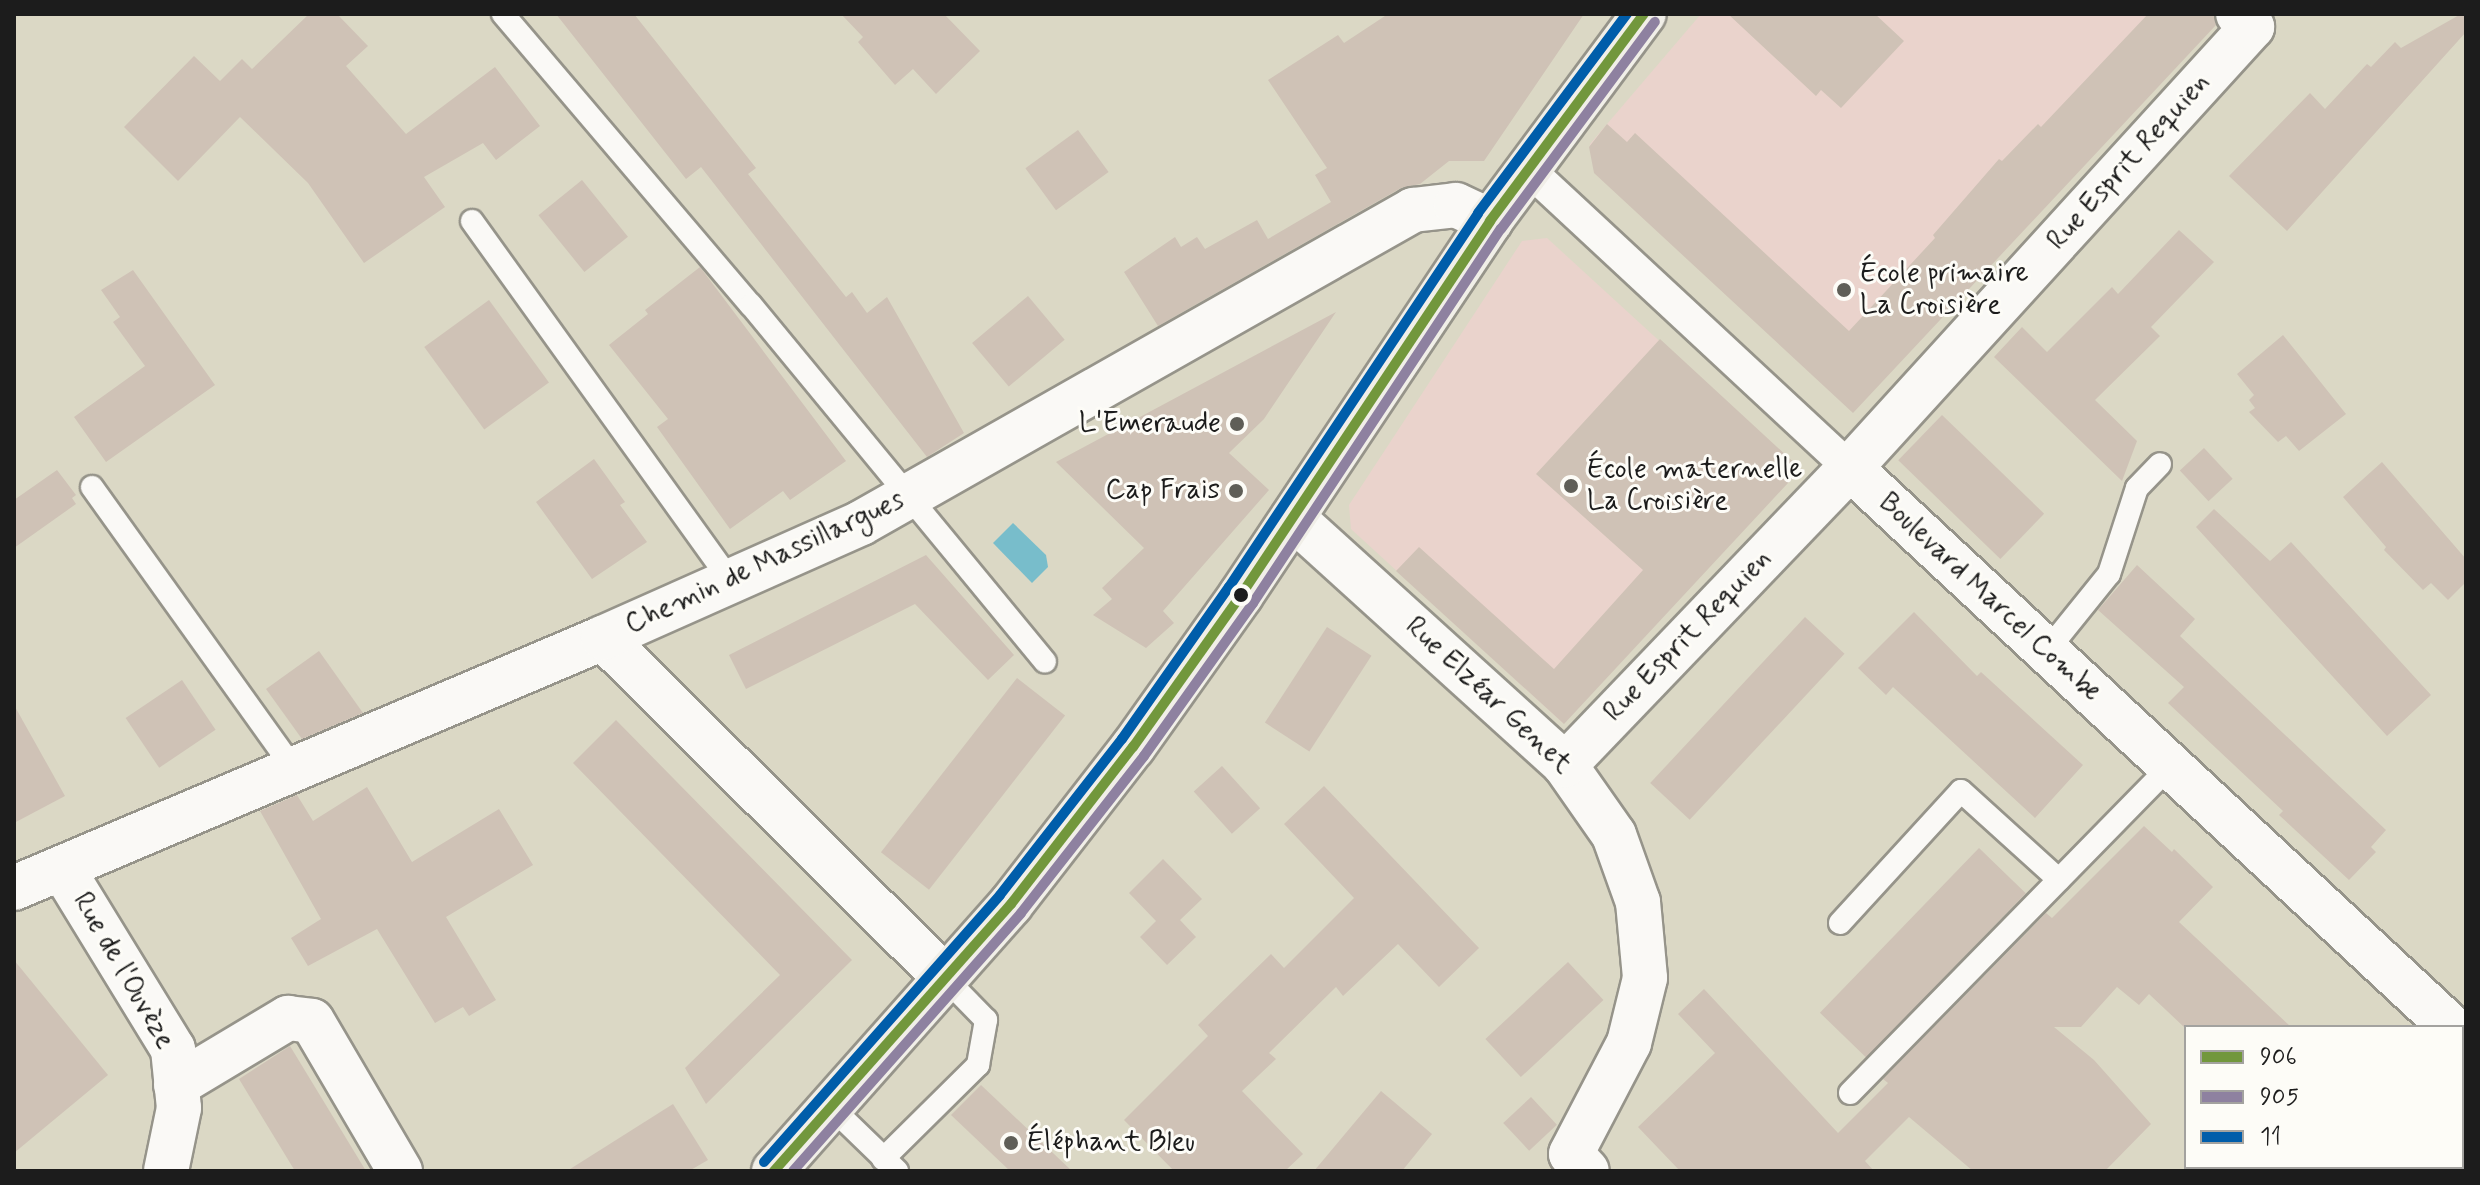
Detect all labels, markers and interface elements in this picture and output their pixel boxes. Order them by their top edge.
street label: Rue Esprit Requien [2042,68,2216,256]
place label: École primaire La Croisière [1860,257,2033,323]
marker: École primaire La Croisière [1835,281,1853,299]
place label: L'Emeraude [1079,407,1221,441]
marker: L'Emeraude [1228,415,1246,433]
place label: École maternelle La Croisière [1587,453,1779,519]
place label: Cap Frais [1107,474,1220,508]
marker: École maternelle La Croisière [1562,477,1580,495]
marker: Cap Frais [1227,482,1245,500]
street label: Chemin de Massillargues [620,484,910,642]
street label: Boulevard Marcel Combe [1870,486,2108,710]
street label: Rue Esprit Requien [1598,544,1778,728]
unlabelled marker [1233,587,1249,603]
street label: Rue Elzéar Genet [1401,613,1575,779]
street label: Rue de l'Ouvèze [64,886,182,1056]
legend [2184,1025,2464,1169]
text: 906 [2260,1042,2297,1073]
text: 905 [2260,1082,2299,1113]
text: 11 [2260,1122,2281,1153]
place label: Éléphant Bleu [1027,1126,1197,1160]
marker: Éléphant Bleu [1002,1134,1020,1152]

